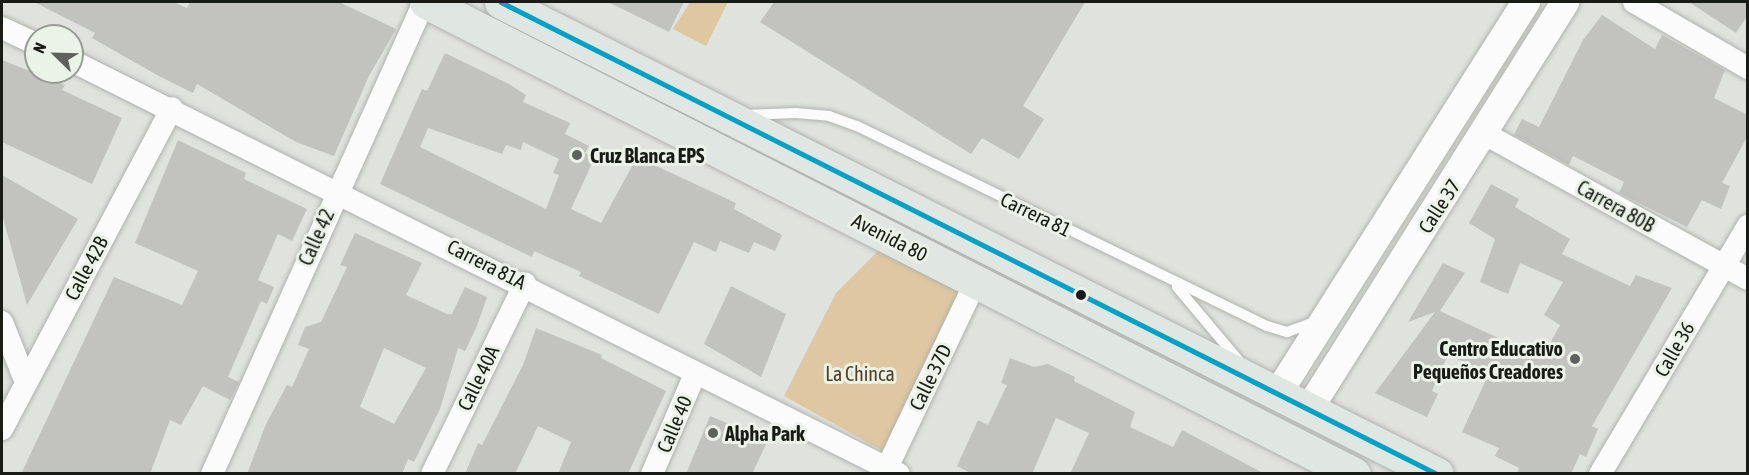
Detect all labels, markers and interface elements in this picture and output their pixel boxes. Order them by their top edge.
north arrow [24,24,84,84]
text: N [29,40,49,56]
place label: Cruz Blanca EPS [590,143,704,167]
marker: Cruz Blanca EPS [568,146,586,164]
street label: Calle 37 [1413,175,1465,237]
street label: Carrera 80B [1573,175,1659,237]
street label: Carrera 81 [997,187,1075,241]
street label: Calle 42 [293,205,339,269]
street label: Avenida 80 [848,208,932,266]
street label: Calle 42B [59,232,113,304]
street label: Carrera 81A [444,234,530,294]
unlabelled marker [1075,289,1087,301]
street label: Calle 36 [1649,317,1699,381]
place label: Centro Educativo Pequeños Creadores [1413,336,1563,383]
street label: Calle 37D [904,340,956,414]
street label: Calle 40A [452,342,504,414]
marker: Centro Educativo Pequeños Creadores [1568,352,1582,366]
park label: La Chinca [825,361,895,385]
street label: Calle 40 [651,392,697,456]
place label: Alpha Park [725,421,805,445]
marker: Alpha Park [706,426,720,440]

